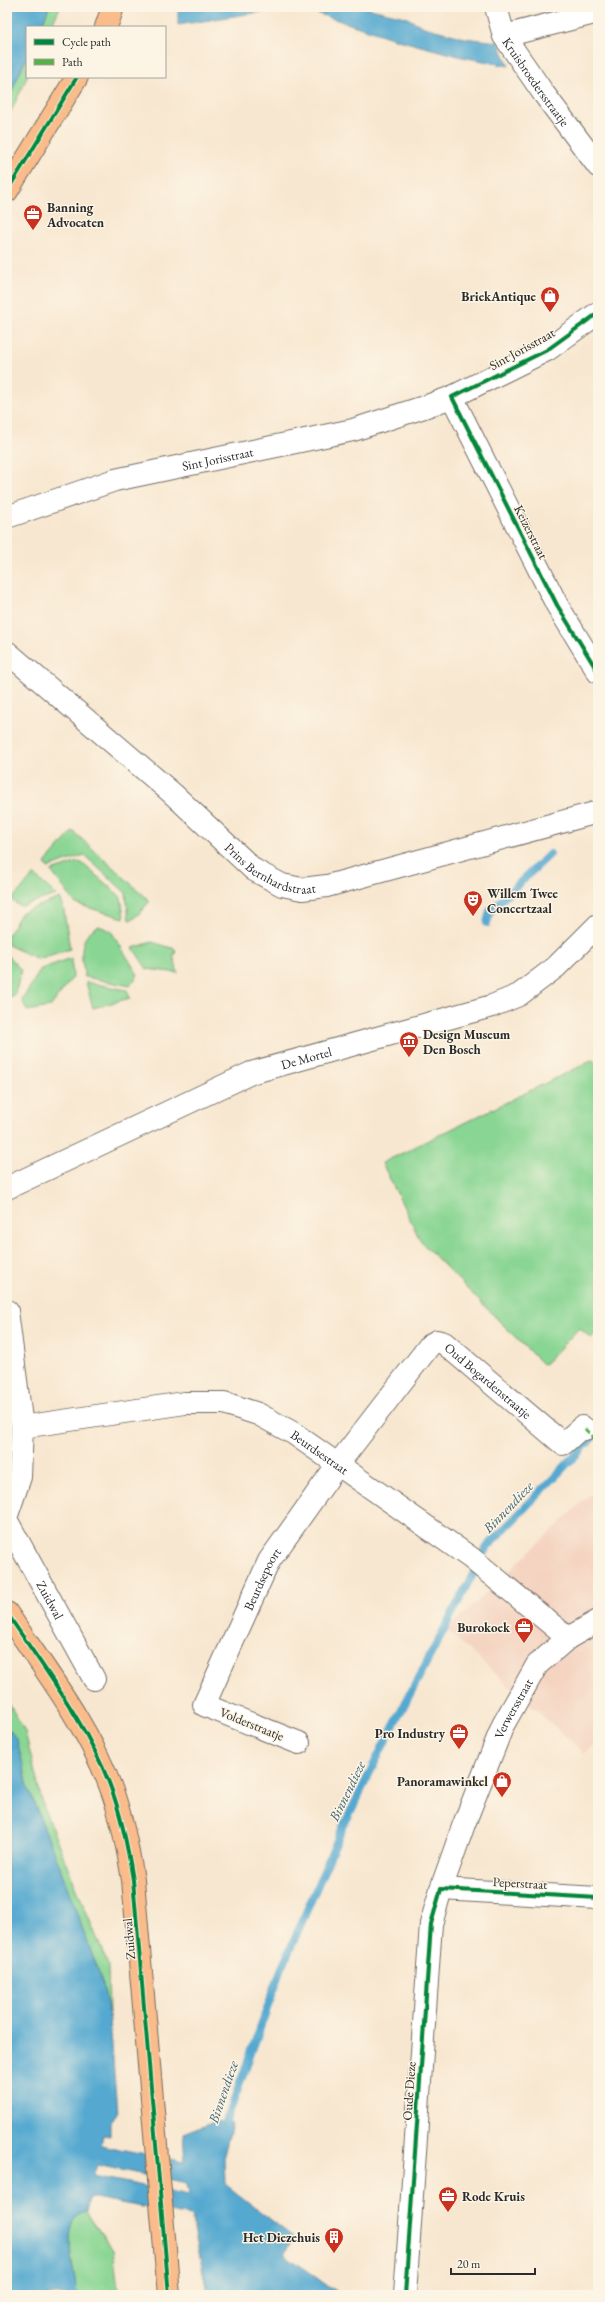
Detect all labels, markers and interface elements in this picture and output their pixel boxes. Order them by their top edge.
legend [26,26,166,78]
text: Cycle path [62,34,111,50]
street label: Kruisbroedersstraatje [499,34,574,130]
text: Path [62,54,83,70]
place label: Banning Advocaten [46,199,105,231]
office icon: Banning Advocaten [22,203,44,231]
shop icon: BriekAntique [539,285,561,313]
place label: BriekAntique [461,288,537,305]
street label: Sint Jorisstraat [486,324,558,374]
street label: Sint Jorisstraat [180,443,255,474]
street label: Keizerstraat [510,502,552,562]
street label: Prins Bernhardstraat [221,839,316,898]
place label: Willem Twee Concertzaal [487,885,559,917]
theatre icon: Willem Twee Concertzaal [462,889,484,917]
place label: Design Museum Den Bosch [423,1026,511,1058]
museum icon: Design Museum Den Bosch [398,1030,420,1058]
street label: De Mortel [279,1043,334,1073]
street label: Oud Bogardenstraatje [441,1339,535,1422]
street label: Beurdsestraat [287,1426,352,1478]
water label: Binnendieze [478,1477,537,1537]
street label: Beurdsepoort [239,1544,284,1613]
street label: Zuidwal [33,1578,68,1622]
office icon: Burokoek [513,1616,535,1644]
place label: Burokoek [457,1619,511,1636]
street label: Verwersstraat [490,1675,536,1741]
street label: Volderstraatje [217,1703,287,1745]
office icon: Pro Industry [448,1722,470,1750]
place label: Pro Industry [375,1725,446,1742]
water label: Binnendieze [324,1758,369,1825]
shop icon: Panoramawinkel [491,1770,513,1798]
place label: Panoramawinkel [397,1773,488,1790]
street label: Peperstraat [492,1873,548,1893]
street label: Zuidwal [119,1918,139,1960]
water label: Binnendieze [204,2058,242,2127]
street label: Oude Dieze [398,2061,420,2121]
office icon: Rode Kruis [437,2185,459,2213]
place label: Rode Kruis [462,2188,525,2205]
building icon: Het Diezehuis [323,2226,345,2254]
place label: Het Diezehuis [243,2229,320,2246]
scale bar [451,2250,535,2276]
text: 20 m [457,2256,481,2272]

